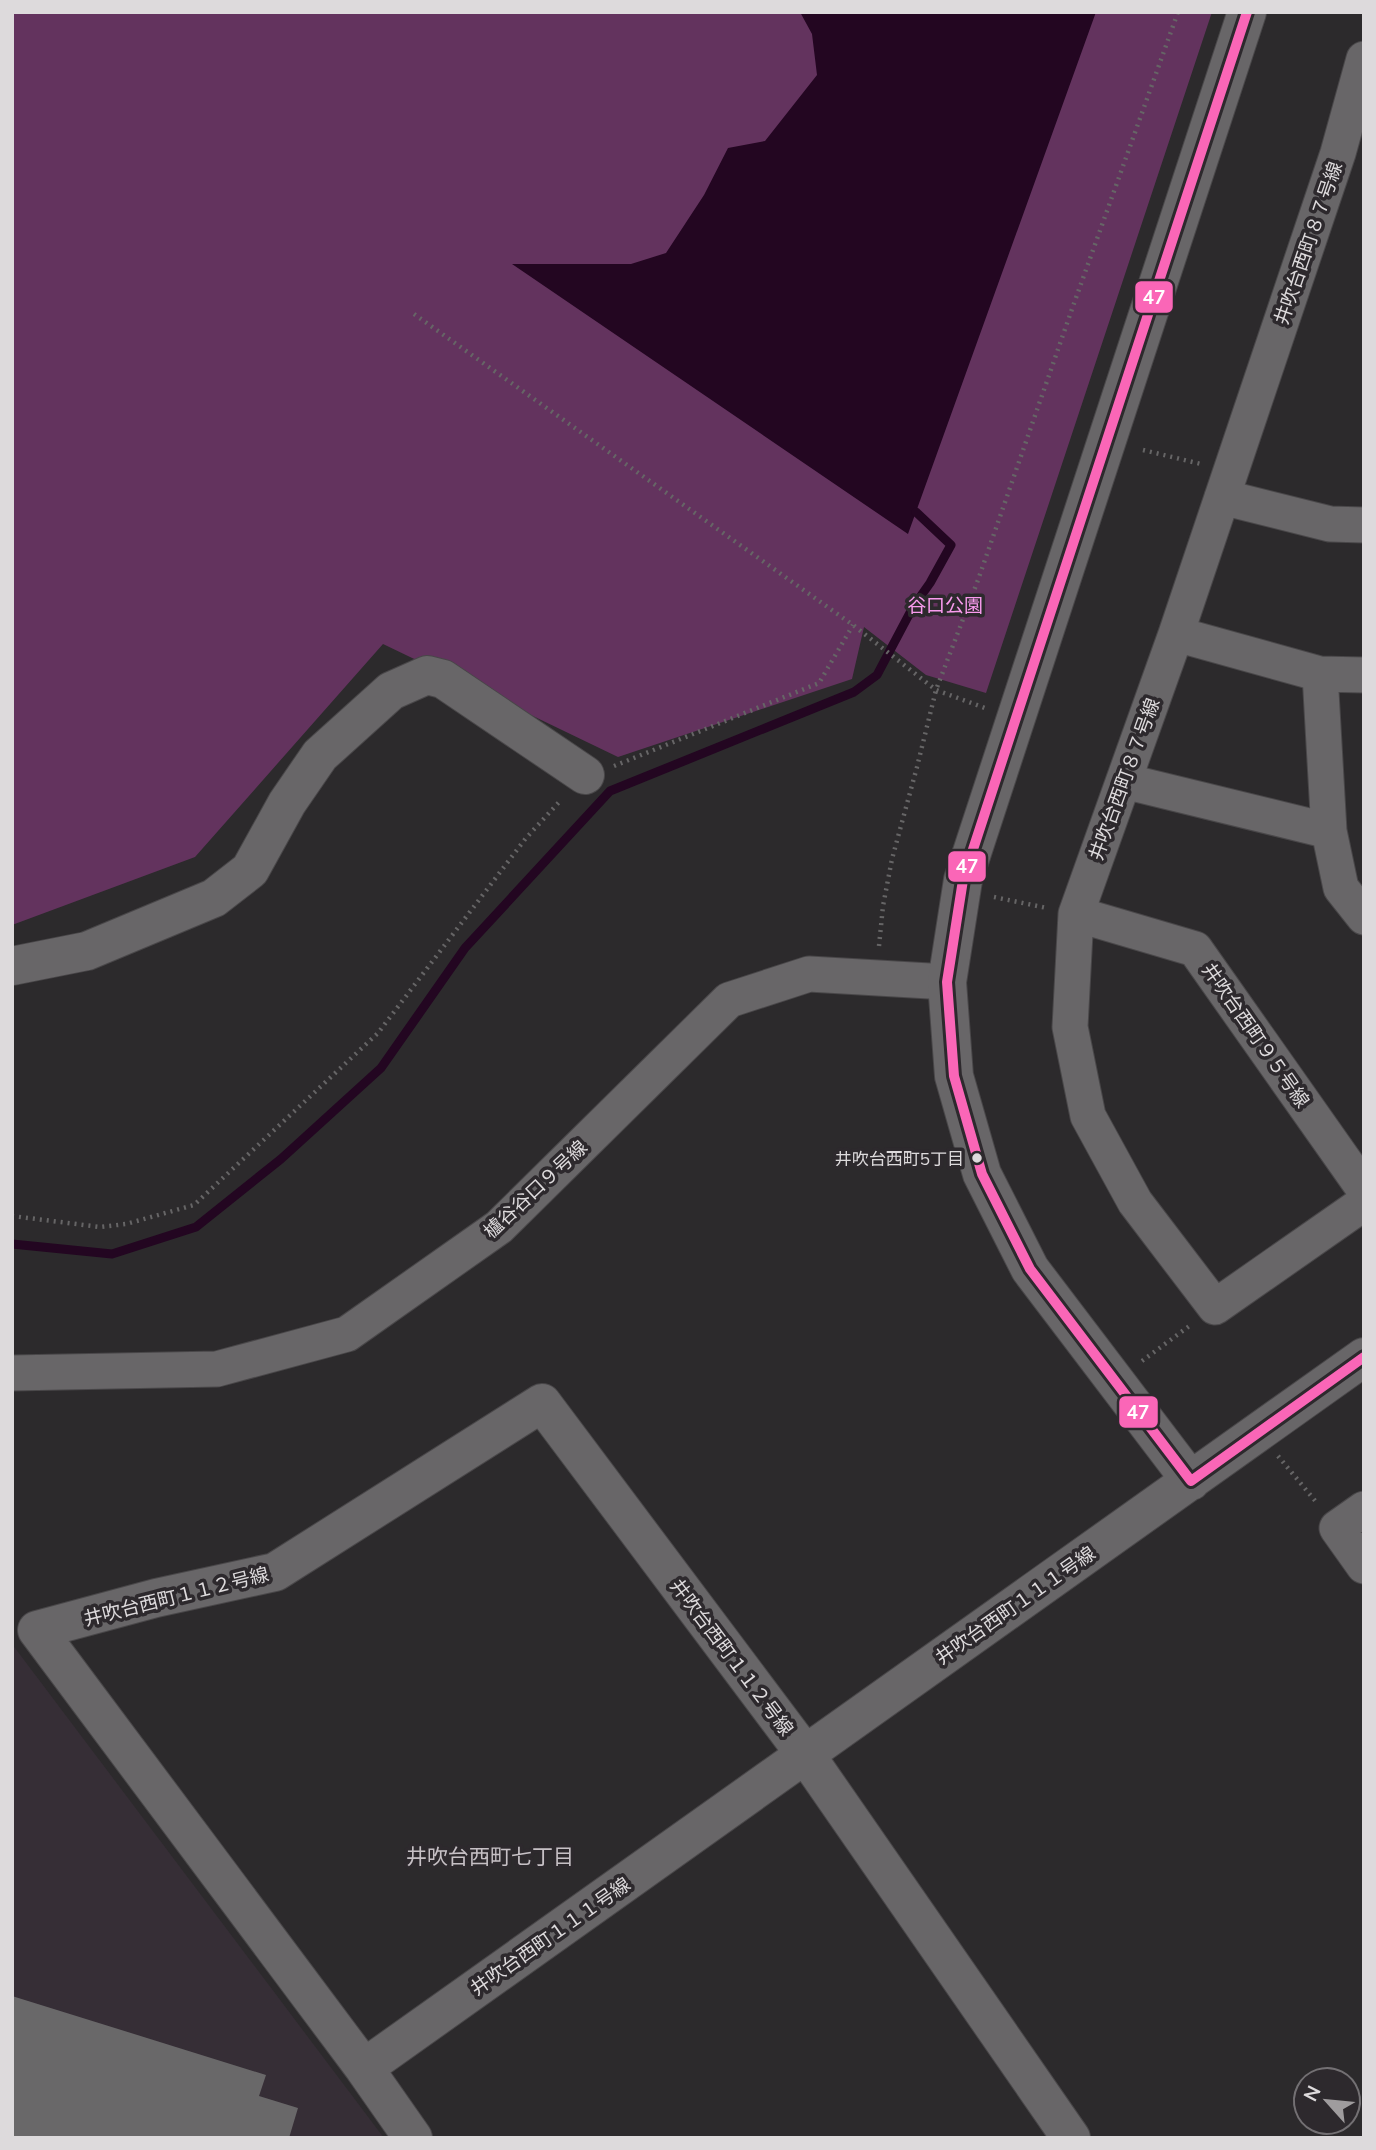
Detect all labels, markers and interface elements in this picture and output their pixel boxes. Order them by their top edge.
street label: 井吹台西町８７号線 [1269,158,1347,328]
line badge: 47 [1134,280,1174,314]
text: 47 [1143,285,1165,309]
park label: 谷口公園 [907,593,983,617]
street label: 井吹台西町８７号線 [1083,695,1165,863]
line badge: 47 [947,850,987,883]
text: 47 [956,854,978,878]
street label: 井吹台西町９５号線 [1197,958,1315,1112]
street label: 櫨谷谷口９号線 [478,1135,592,1243]
place label: 井吹台西町5丁目 [835,1148,964,1169]
marker: 井吹台西町5丁目 [970,1151,984,1165]
line badge: 47 [1118,1395,1159,1429]
text: 47 [1127,1400,1149,1424]
street label: 井吹台西町１１１号線 [930,1541,1100,1669]
street label: 井吹台西町１１２号線 [81,1561,271,1631]
street label: 井吹台西町１１２号線 [665,1574,799,1740]
district label: 井吹台西町七丁目 [406,1843,574,1869]
street label: 井吹台西町１１１号線 [465,1872,635,2000]
north arrow [1292,2066,1362,2136]
text: N [1298,2081,1326,2105]

